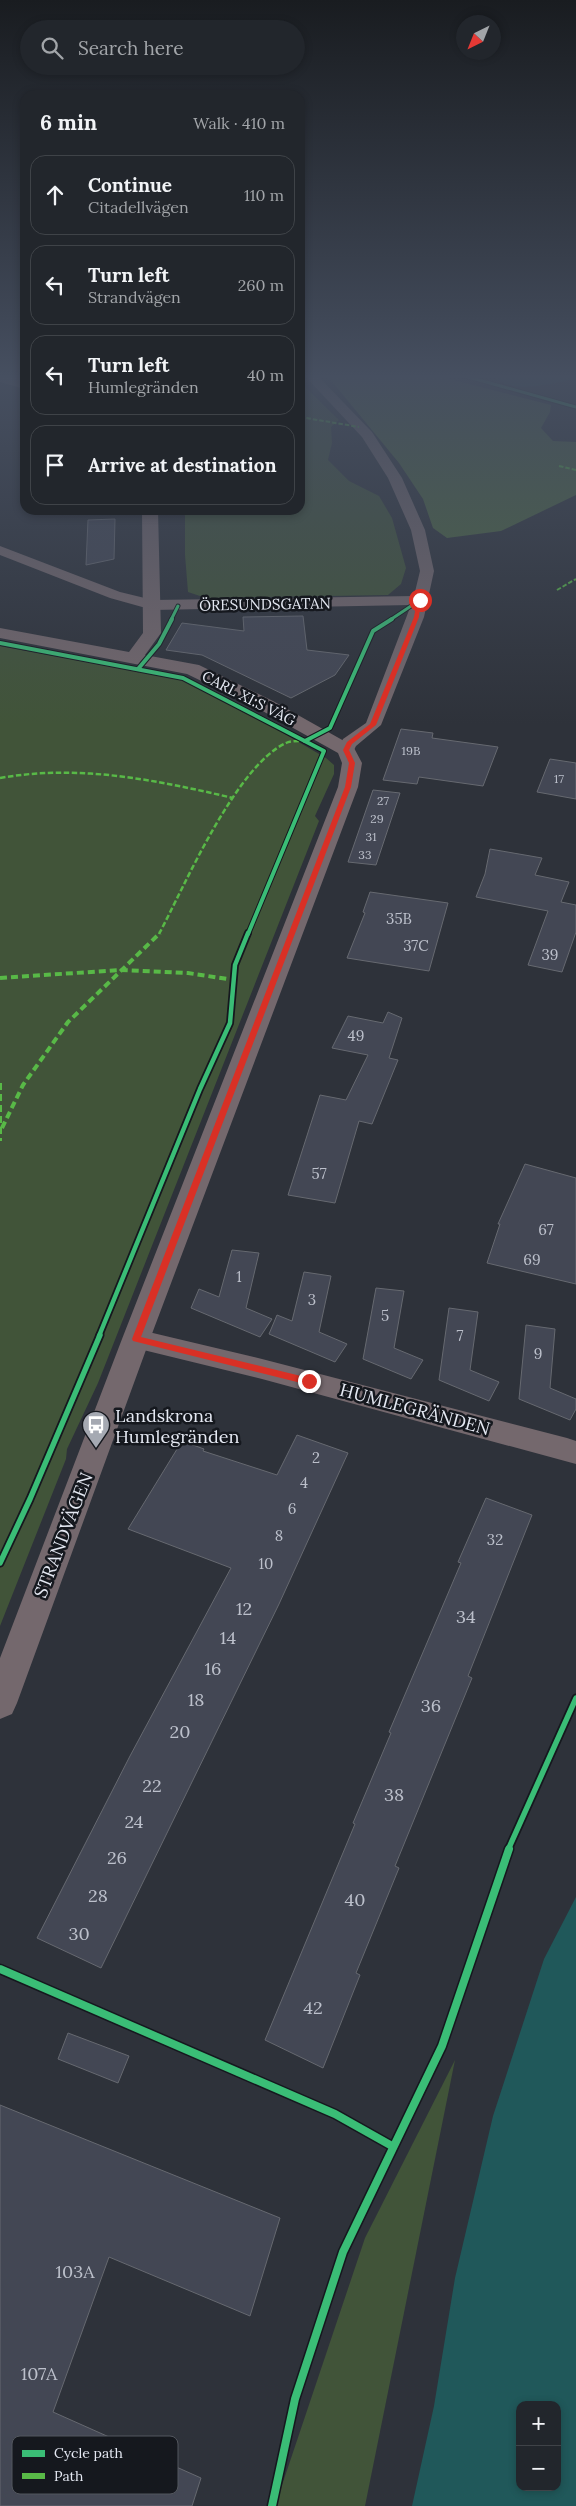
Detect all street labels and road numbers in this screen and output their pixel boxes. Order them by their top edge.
street label: ÖRESUNDSGATAN [199,593,331,615]
street label: CARL XI:S VÄG [199,666,300,730]
street label: HUMLEGRÄNDEN [337,1378,493,1440]
street label: STRANDVÄGEN [28,1469,98,1601]

